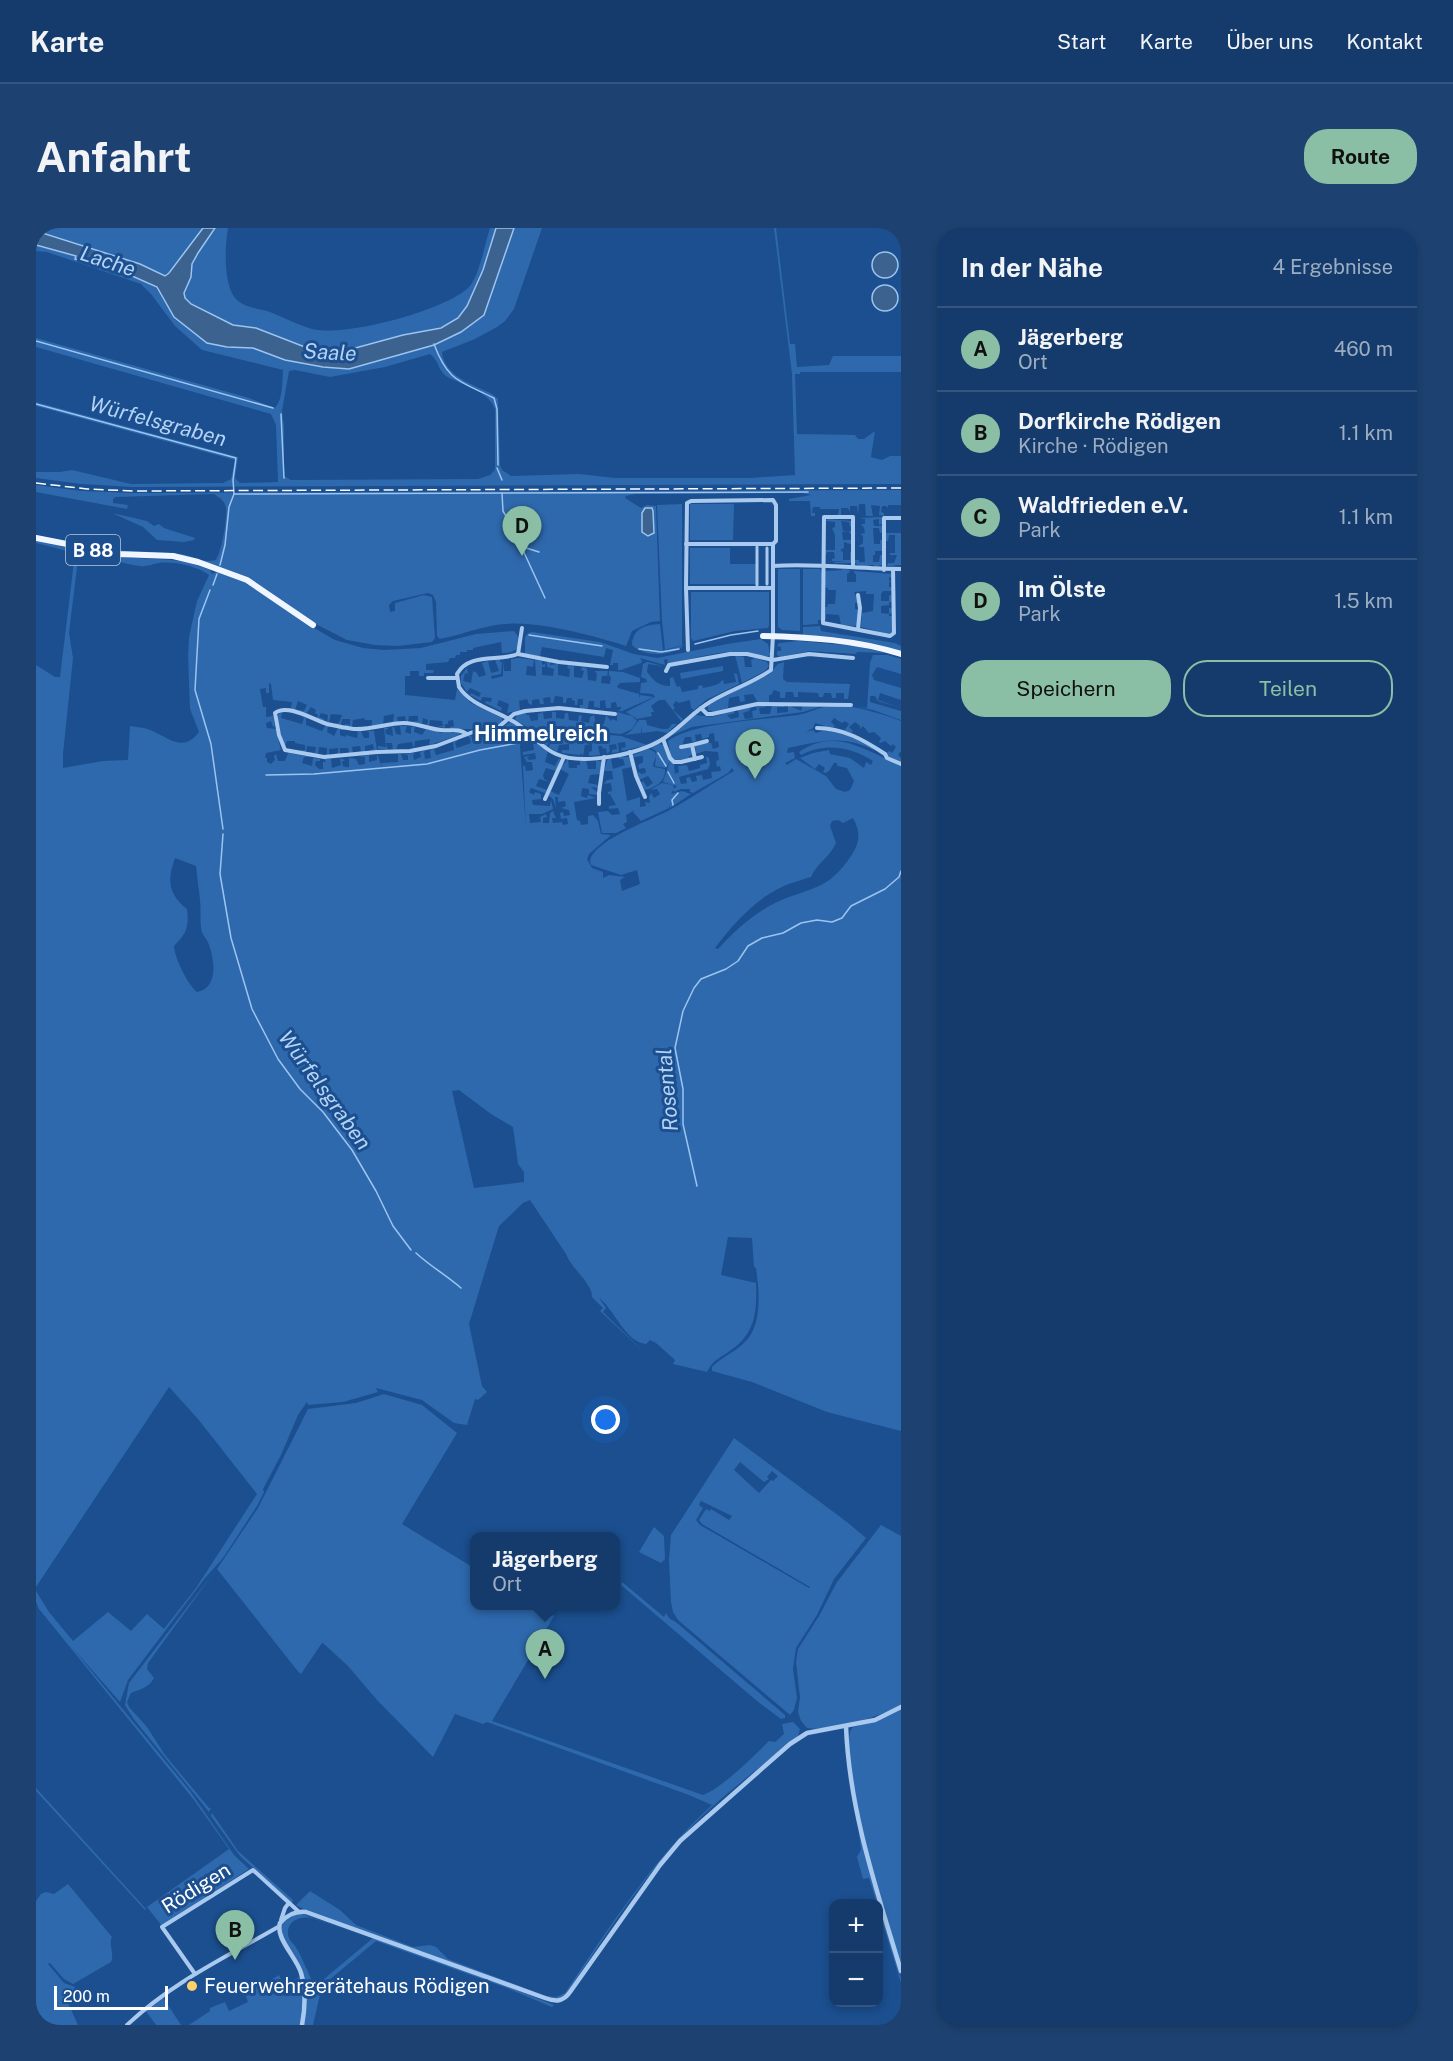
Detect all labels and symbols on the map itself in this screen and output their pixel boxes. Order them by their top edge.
water label: Lache [77,240,139,282]
water label: Saale [303,338,357,366]
water label: Würfelsgraben [87,391,229,451]
pin: D [502,506,542,556]
road number: B 88 [66,535,120,565]
district label: Himmelreich [474,720,608,746]
pin: C [736,730,774,779]
water label: Würfelsgraben [273,1026,377,1154]
water label: Rosental [651,1048,683,1132]
your location [591,1405,620,1434]
pin: A [526,1630,564,1679]
street label: Rödigen [157,1858,235,1918]
pin: B [216,1910,254,1960]
place label: Feuerwehrgerätehaus Rödigen [204,1974,490,1998]
marker: Feuerwehrgerätehaus Rödigen [185,1979,199,1993]
scale bar [54,1983,168,2010]

